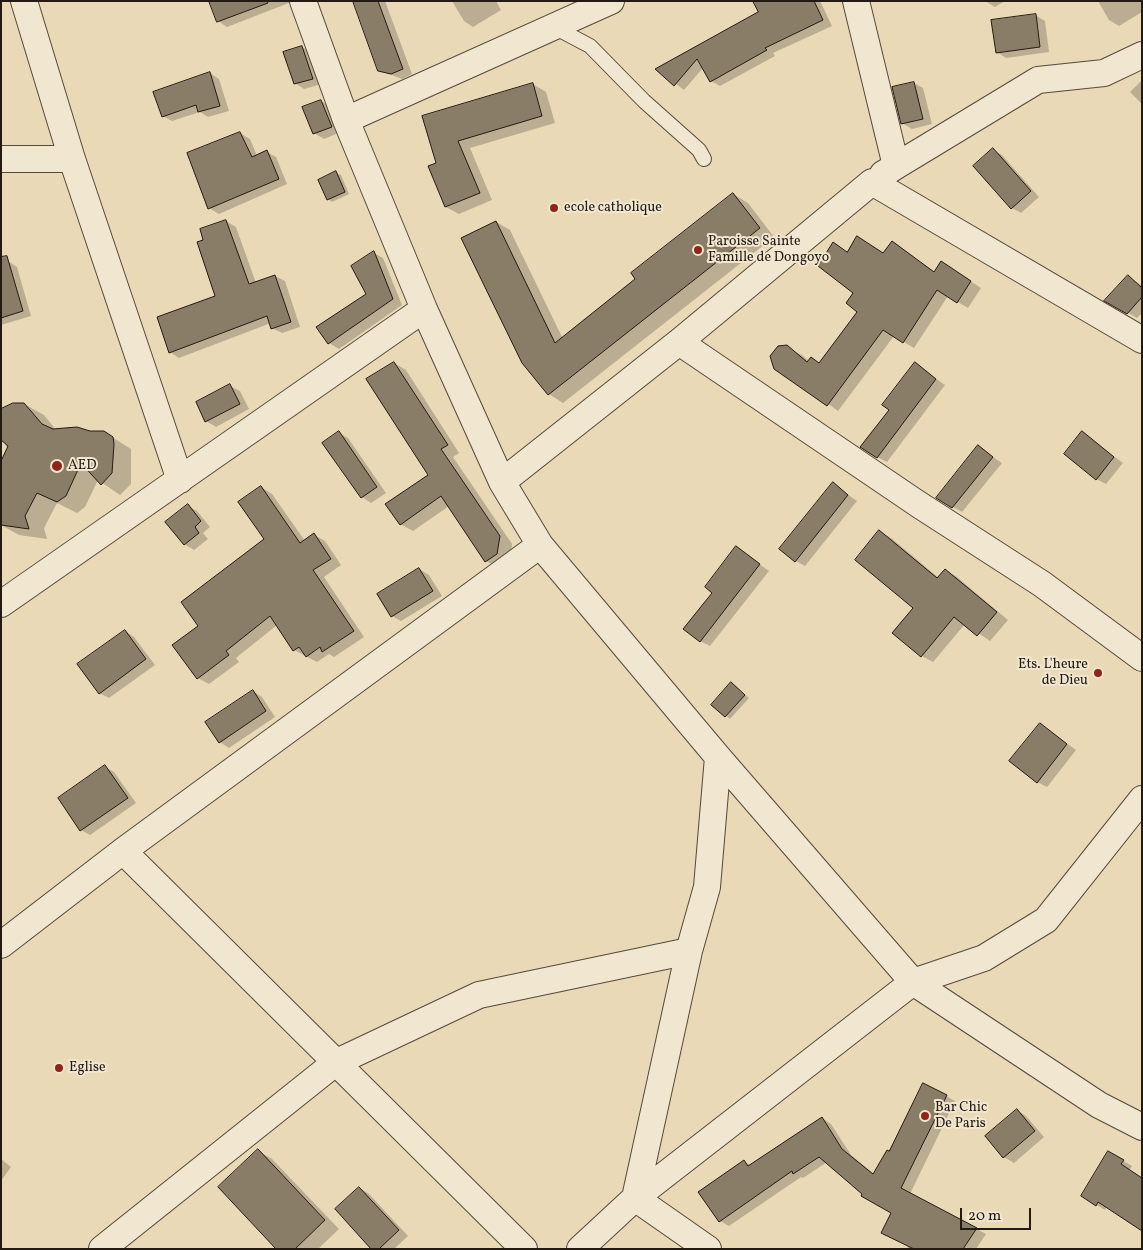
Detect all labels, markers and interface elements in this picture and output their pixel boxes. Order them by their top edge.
place label: ecole catholique [564,200,662,216]
marker: ecole catholique [548,202,560,214]
place label: Paroisse Sainte Famille de Dongoyo [708,234,829,266]
marker: Paroisse Sainte Famille de Dongoyo [692,244,704,256]
place label: AED [68,458,96,474]
marker: AED [50,459,64,473]
place label: Ets. L'heure de Dieu [1018,657,1088,690]
marker: Ets. L'heure de Dieu [1092,667,1104,679]
place label: Eglise [69,1060,106,1076]
marker: Eglise [53,1062,65,1074]
place label: Bar Chic De Paris [935,1100,987,1132]
marker: Bar Chic De Paris [919,1110,931,1122]
scale bar [963,1198,1034,1230]
text: 20 m [968,1206,1001,1227]

